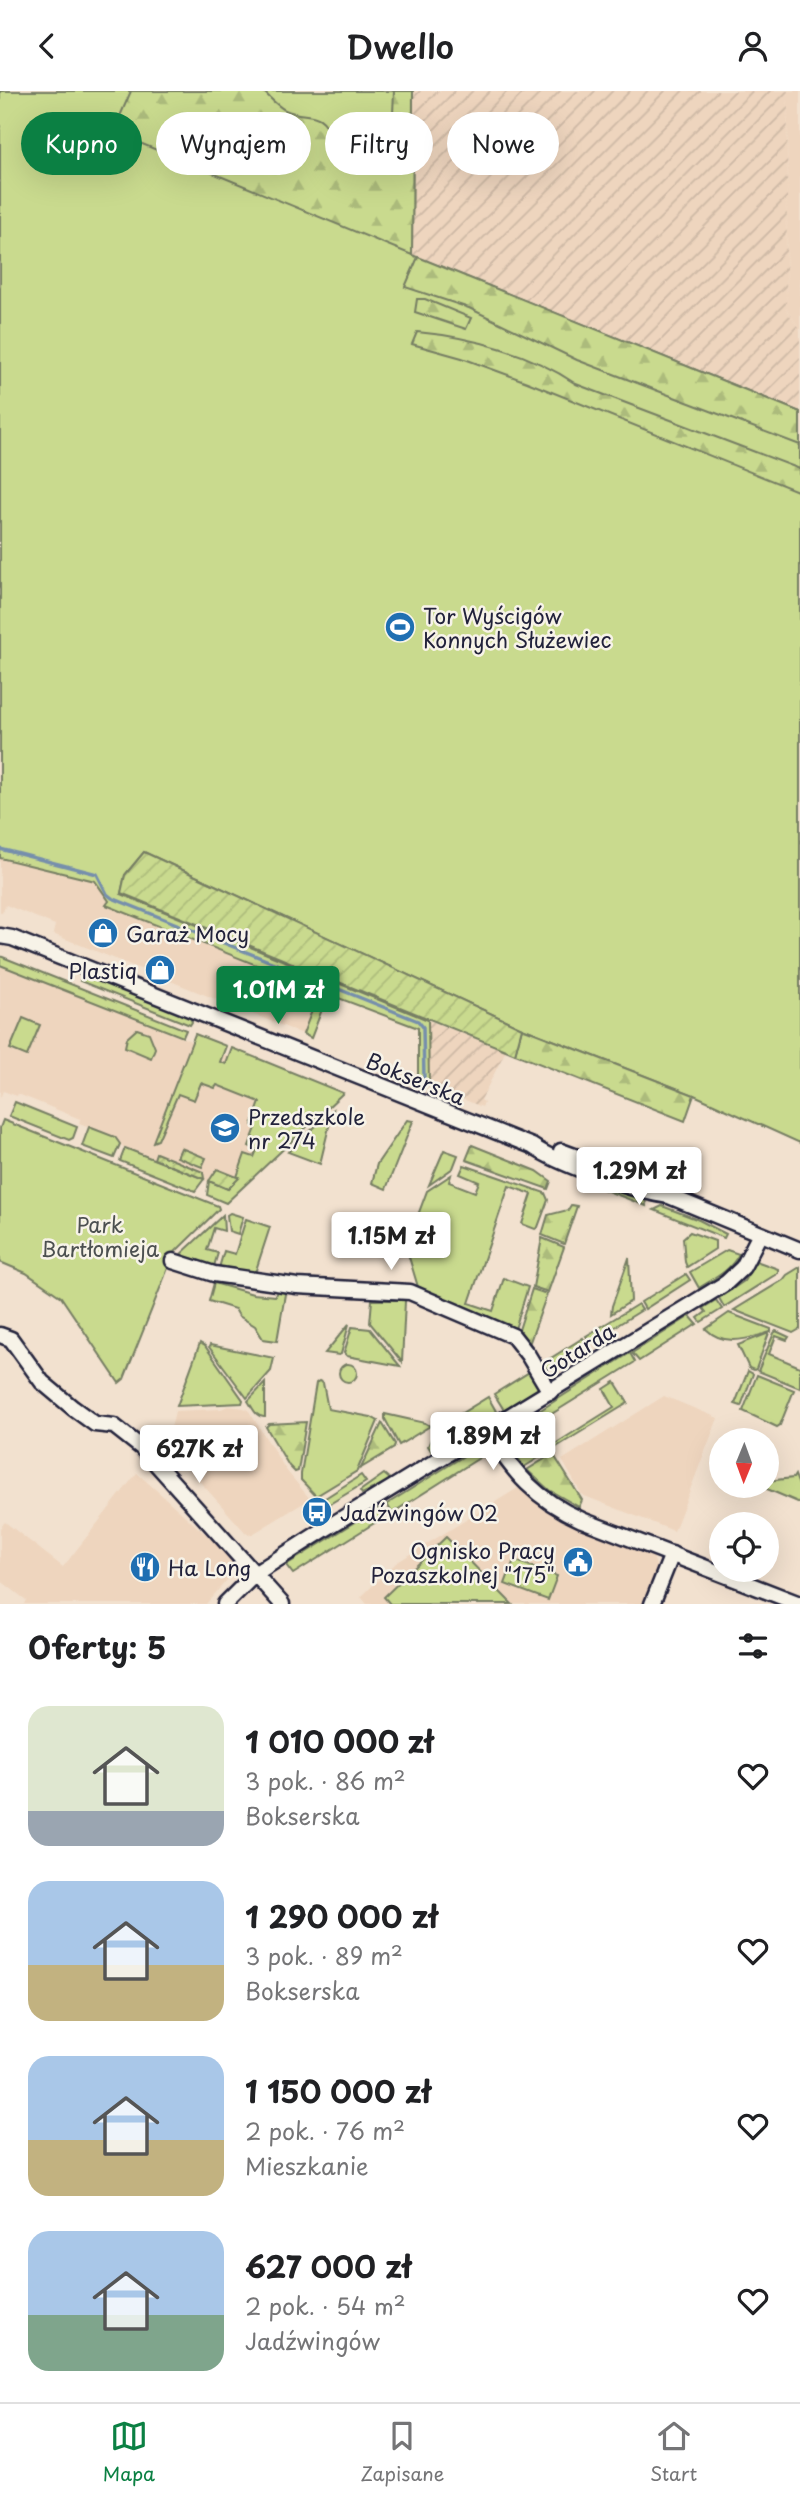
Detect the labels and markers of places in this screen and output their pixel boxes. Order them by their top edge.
place label: Tor Wyścigów Konnych Służewiec [423,599,611,655]
sports icon: Tor Wyścigów Konnych Służewiec [383,610,417,644]
shop icon: Garaż Mocy [86,916,120,950]
place label: Garaż Mocy [126,917,249,949]
shop icon: Plastiq [143,953,177,987]
place label: Plastiq [68,954,137,986]
pin: 1.01M zł [206,967,350,1026]
place label: Przedszkole nr 274 [248,1100,365,1156]
school or university icon: Przedszkole nr 274 [208,1111,242,1145]
pin: 1.29M zł [567,1147,711,1207]
pin: 1.15M zł [319,1213,463,1272]
pin: 1.89M zł [421,1413,565,1472]
pin: 627K zł [134,1425,264,1485]
bus stop icon: Jadźwingów 02 [300,1495,334,1529]
place label: Jadźwingów 02 [340,1496,498,1528]
place label: Ognisko Pracy Pozaszkolnej "175" [371,1534,555,1590]
public building icon: Ognisko Pracy Pozaszkolnej "175" [561,1545,595,1579]
restaurant icon: Ha Long [128,1550,162,1584]
place label: Ha Long [168,1551,252,1583]

